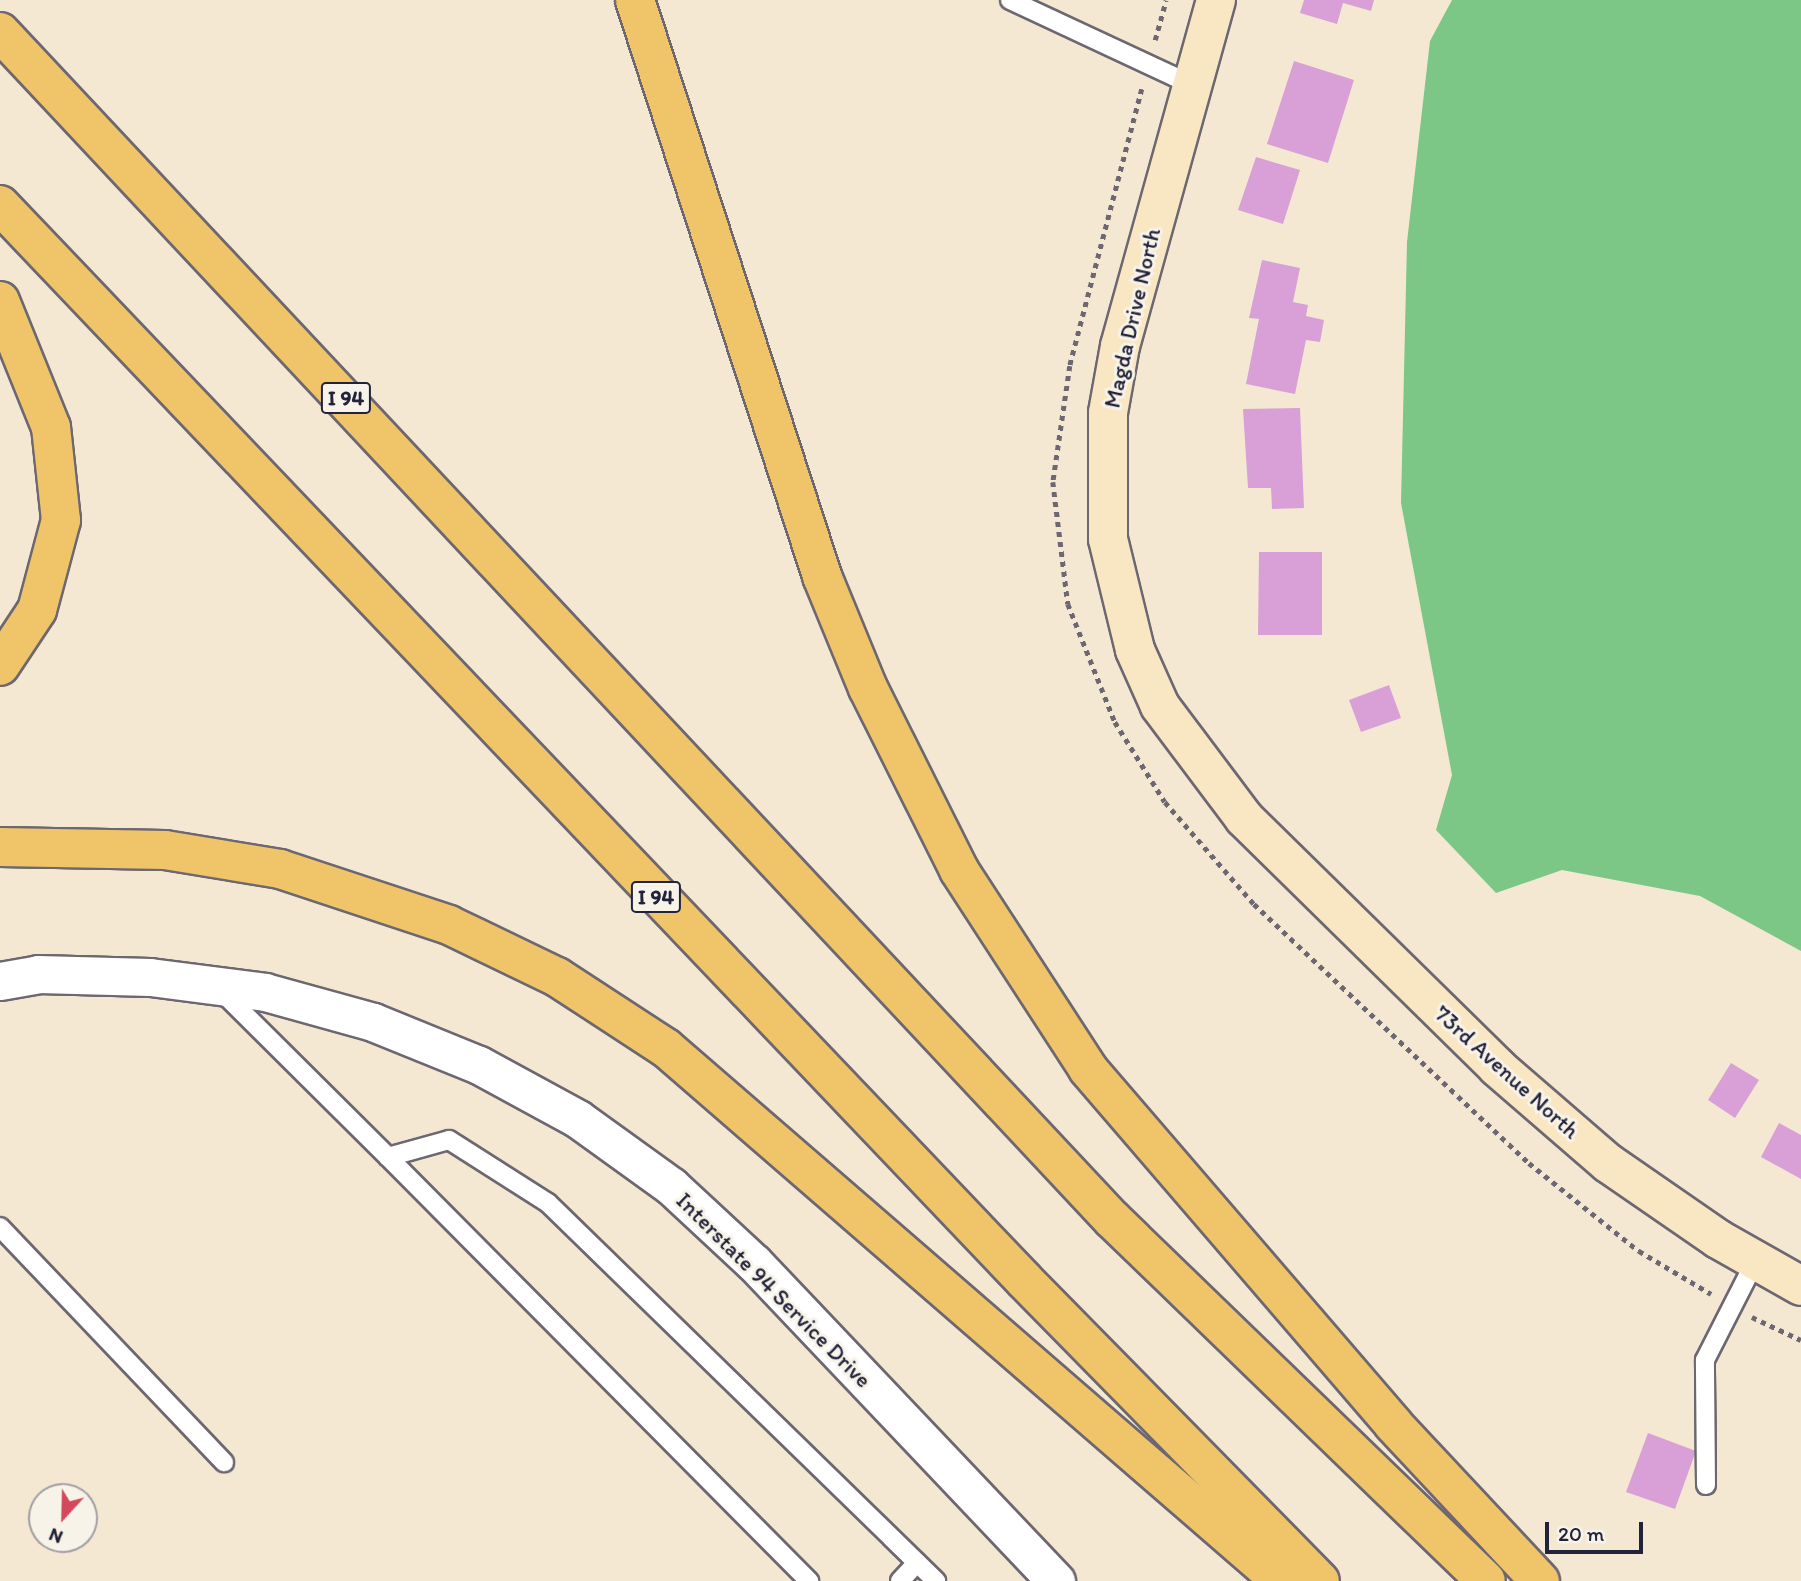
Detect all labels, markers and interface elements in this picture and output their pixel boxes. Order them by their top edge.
street label: Magda Drive North [1098,225,1166,411]
road number: I 94 [320,380,372,416]
road number: I 94 [630,880,682,914]
street label: 73rd Avenue North [1429,1000,1585,1144]
street label: Interstate 94 Service Drive [671,1187,877,1393]
north arrow [28,1483,98,1553]
scale bar [1549,1508,1647,1552]
text: 20 m [1558,1521,1604,1546]
text: N [45,1523,66,1549]

